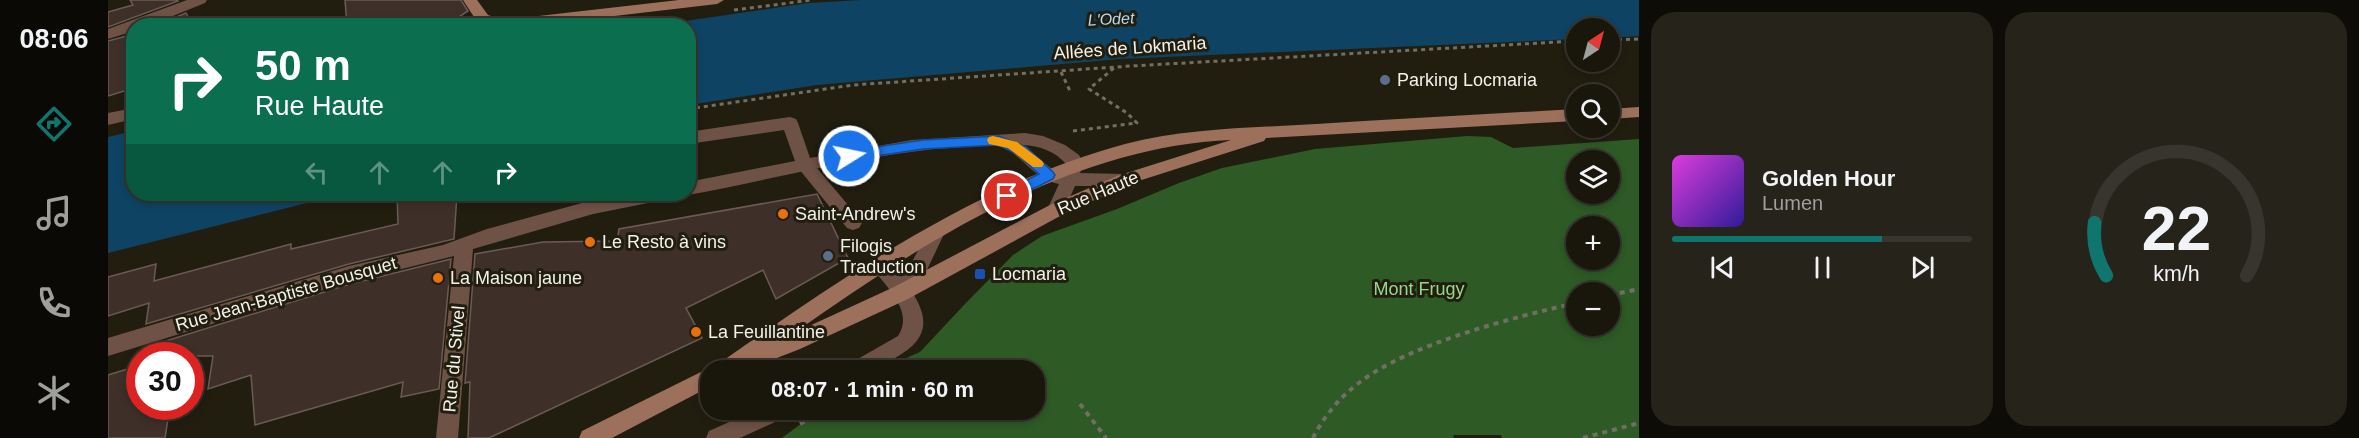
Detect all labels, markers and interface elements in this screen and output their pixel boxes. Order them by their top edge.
water label: L'Odet [1087,9,1135,29]
north arrow [1566,18,1620,72]
map controls [1566,18,1620,336]
text: 08:06 [19,24,89,54]
street label: Allées de Lokmaria [1053,33,1208,63]
icon: right [156,42,234,120]
text: 50 m [255,42,351,89]
place label: Parking Locmaria [1397,70,1538,90]
marker: Parking Locmaria [1378,73,1392,87]
button: search [1566,84,1620,138]
text: Rue Haute [255,91,384,121]
icon: directions [33,103,75,145]
position arrow [817,124,881,188]
button: layers [1566,150,1620,204]
icon: left [300,156,333,189]
icon: ahead [363,156,396,189]
icon: ahead [426,156,459,189]
icon: right [489,156,522,189]
text: Golden Hour [1762,166,1895,191]
street label: Rue Haute [1054,167,1142,219]
pin [981,170,1032,221]
icon: arrive [990,179,1023,212]
icon: music [33,192,75,234]
text: Lumen [1762,192,1823,214]
text: 22 [2141,194,2211,263]
place label: Saint-Andrew's [795,204,916,224]
marker: Saint-Andrew's [776,207,790,221]
button: + [1566,216,1620,270]
place label: Le Resto à vins [602,232,726,252]
marker: Le Resto à vins [583,235,597,249]
place label: Filogis Traduction [840,236,924,277]
marker: Filogis Traduction [821,249,835,263]
icon: previous [1706,251,1739,284]
icon: pause [1806,251,1839,284]
icon: next [1906,251,1939,284]
street label: Rue Jean-Baptiste Bousquet [173,253,399,335]
text: km/h [2153,262,2199,286]
place label: Locmaria [992,264,1067,284]
marker: Locmaria [973,267,987,281]
place label: La Maison jaune [450,268,582,288]
marker: La Maison jaune [431,271,445,285]
park label: Mont Frugy [1373,279,1465,299]
icon: phone [33,282,75,324]
button: − [1566,282,1620,336]
street label: Rue du Stivel [439,305,469,413]
place label: La Feuillantine [708,322,825,342]
marker: La Feuillantine [689,325,703,339]
speed limit sign: 30 [126,342,204,420]
icon: climate [33,372,75,414]
text: 08:07 · 1 min · 60 m [771,377,974,402]

